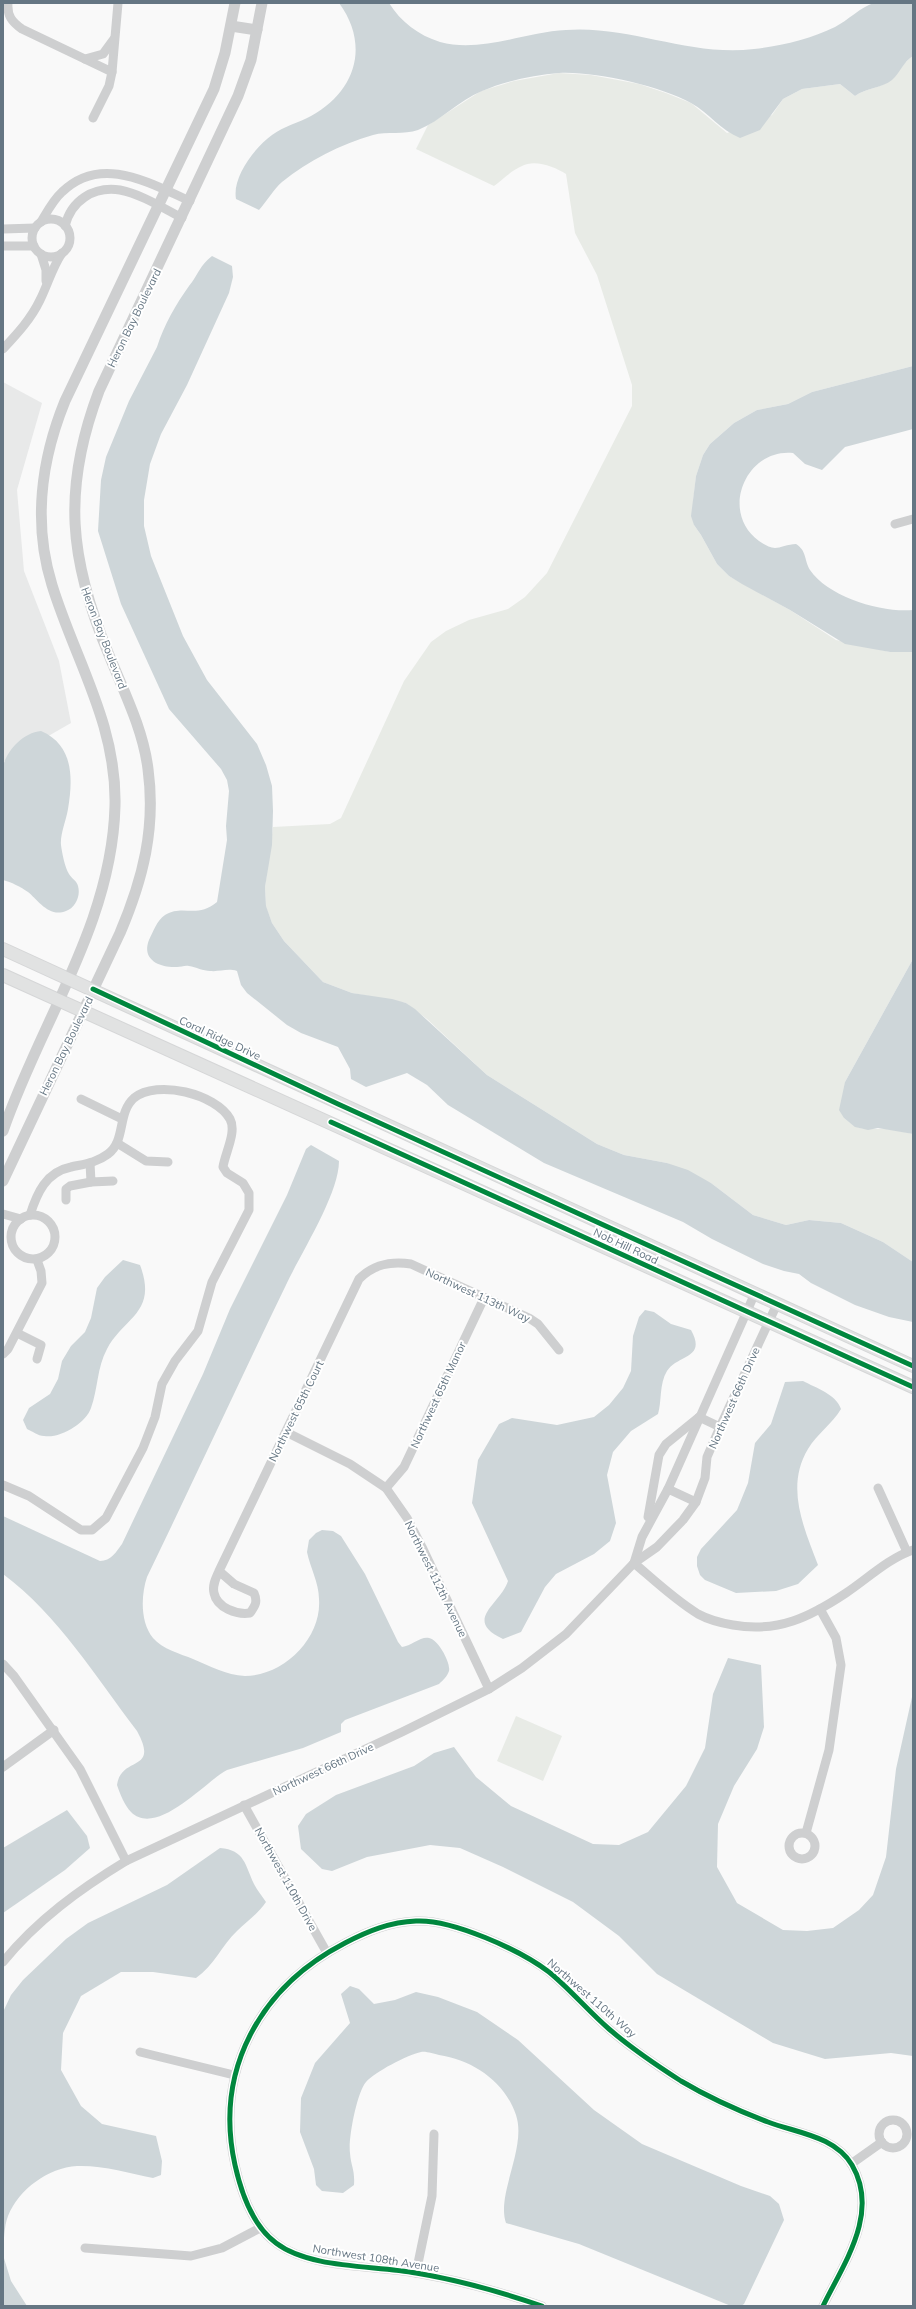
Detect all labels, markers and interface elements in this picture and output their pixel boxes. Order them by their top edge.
street label: Heron Bay Boulevard [104,266,164,370]
street label: Heron Bay Boulevard [78,585,130,691]
street label: Heron Bay Boulevard [36,994,96,1098]
street label: Coral Ridge Drive [177,1013,263,1063]
street label: Nob Hill Road [591,1225,661,1267]
street label: Northwest 113th Way [424,1265,533,1325]
street label: Northwest 65th Manor [407,1340,469,1450]
street label: Northwest 66th Drive [705,1345,763,1451]
street label: Northwest 65th Court [265,1358,327,1464]
street label: Northwest 112th Avenue [402,1518,470,1640]
street label: Northwest 66th Drive [270,1740,376,1798]
street label: Northwest 110th Drive [252,1825,320,1933]
street label: Northwest 110th Way [545,1955,640,2041]
street label: Northwest 108th Avenue [312,2241,440,2275]

